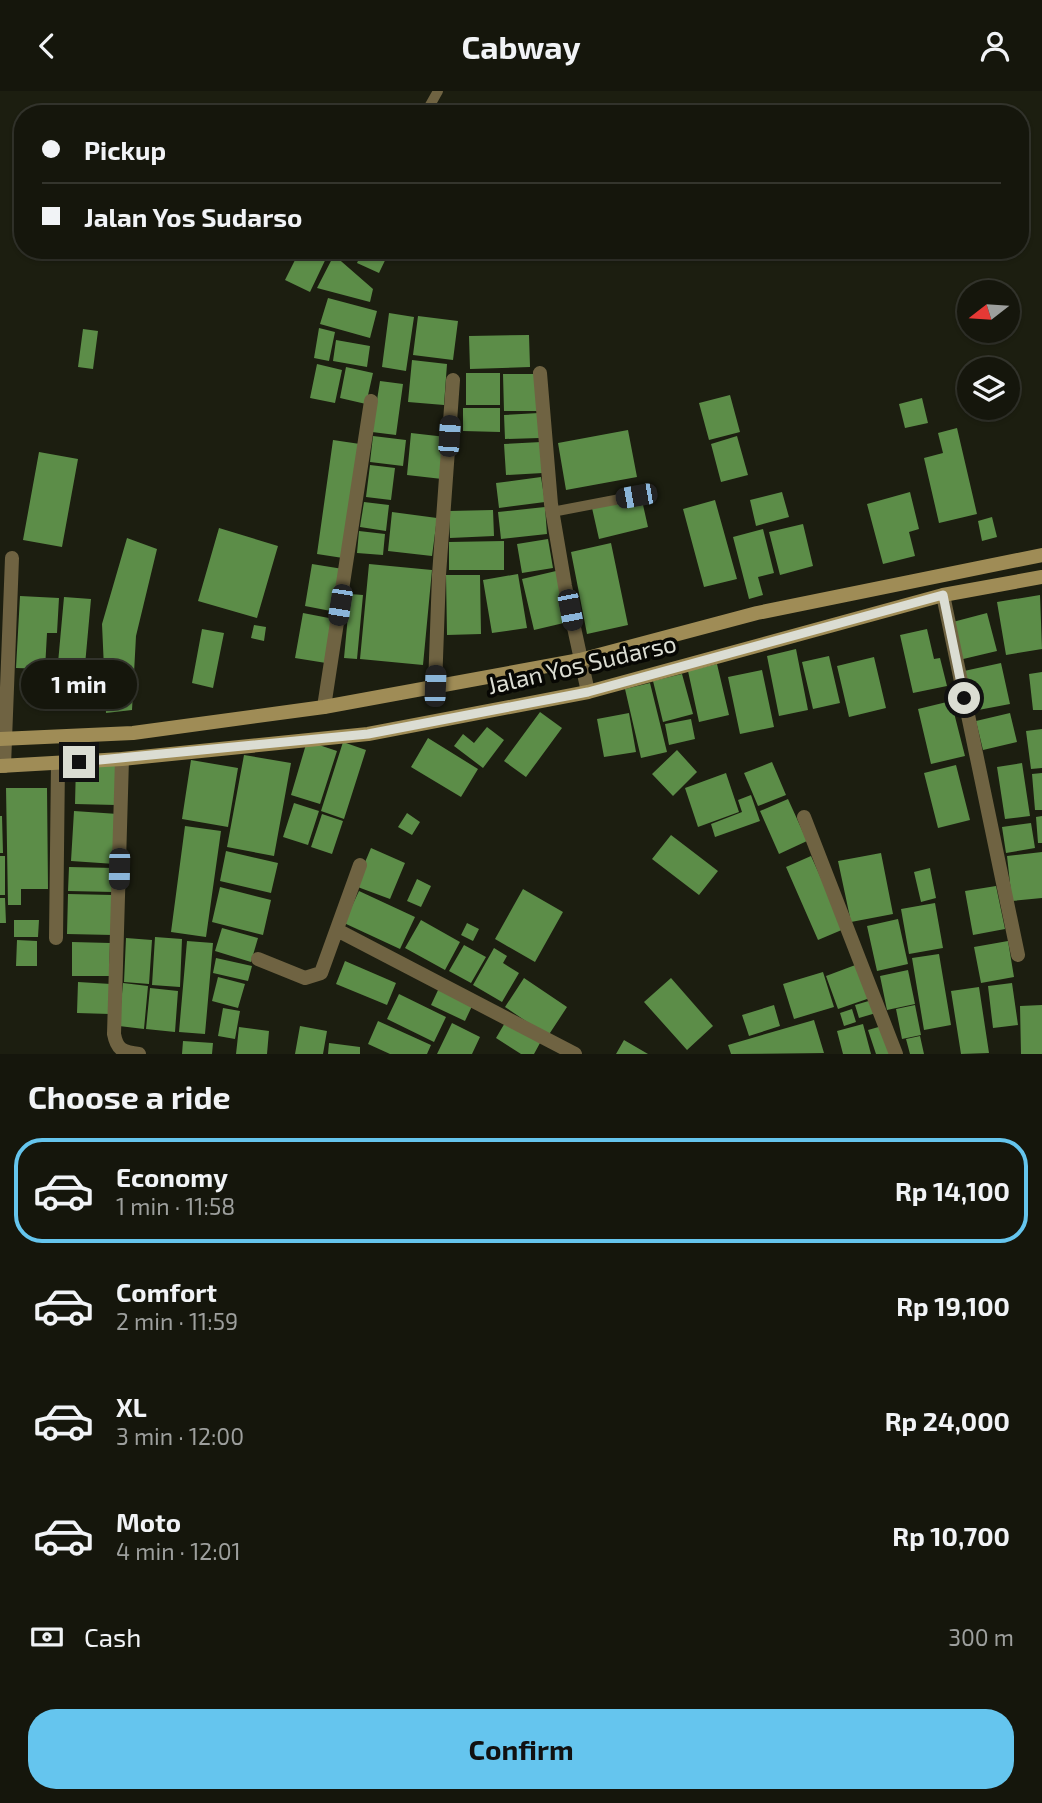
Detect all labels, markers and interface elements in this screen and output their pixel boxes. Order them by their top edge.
icon: back [28,27,66,65]
text: Cabway [461,27,581,65]
icon: person [976,27,1014,65]
text: Pickup [84,134,166,165]
text: Jalan Yos Sudarso [84,201,302,232]
north arrow [957,280,1020,343]
map controls [957,280,1020,420]
button: layers [957,357,1020,420]
car [438,414,461,458]
car [614,482,659,510]
car [327,583,354,627]
car [556,587,585,633]
street label: Jalan Yos Sudarso [484,628,679,699]
callout: 1 min [21,661,137,709]
car [424,665,447,707]
text: 1 min [51,670,107,698]
route start [948,682,980,714]
route end [63,746,95,778]
car [109,848,130,890]
text: Choose a ride [28,1077,231,1115]
icon: car [32,1159,95,1222]
text: Economy [116,1161,228,1192]
text: Rp 14,100 [895,1175,1010,1206]
text: 1 min · 11:58 [116,1192,235,1220]
icon: car [32,1274,95,1337]
text: Comfort [116,1276,217,1307]
text: Rp 19,100 [896,1290,1010,1321]
text: 2 min · 11:59 [116,1307,238,1335]
icon: car [32,1389,95,1452]
text: XL [116,1391,147,1422]
text: Rp 24,000 [885,1405,1010,1436]
text: 3 min · 12:00 [116,1422,244,1450]
icon: car [32,1504,95,1567]
text: Moto [116,1506,181,1537]
text: Rp 10,700 [892,1520,1010,1551]
text: 4 min · 12:01 [116,1537,241,1565]
icon: cash [28,1618,66,1656]
text: Cash [84,1621,141,1652]
text: 300 m [948,1623,1014,1651]
button: Confirm [28,1709,1014,1789]

